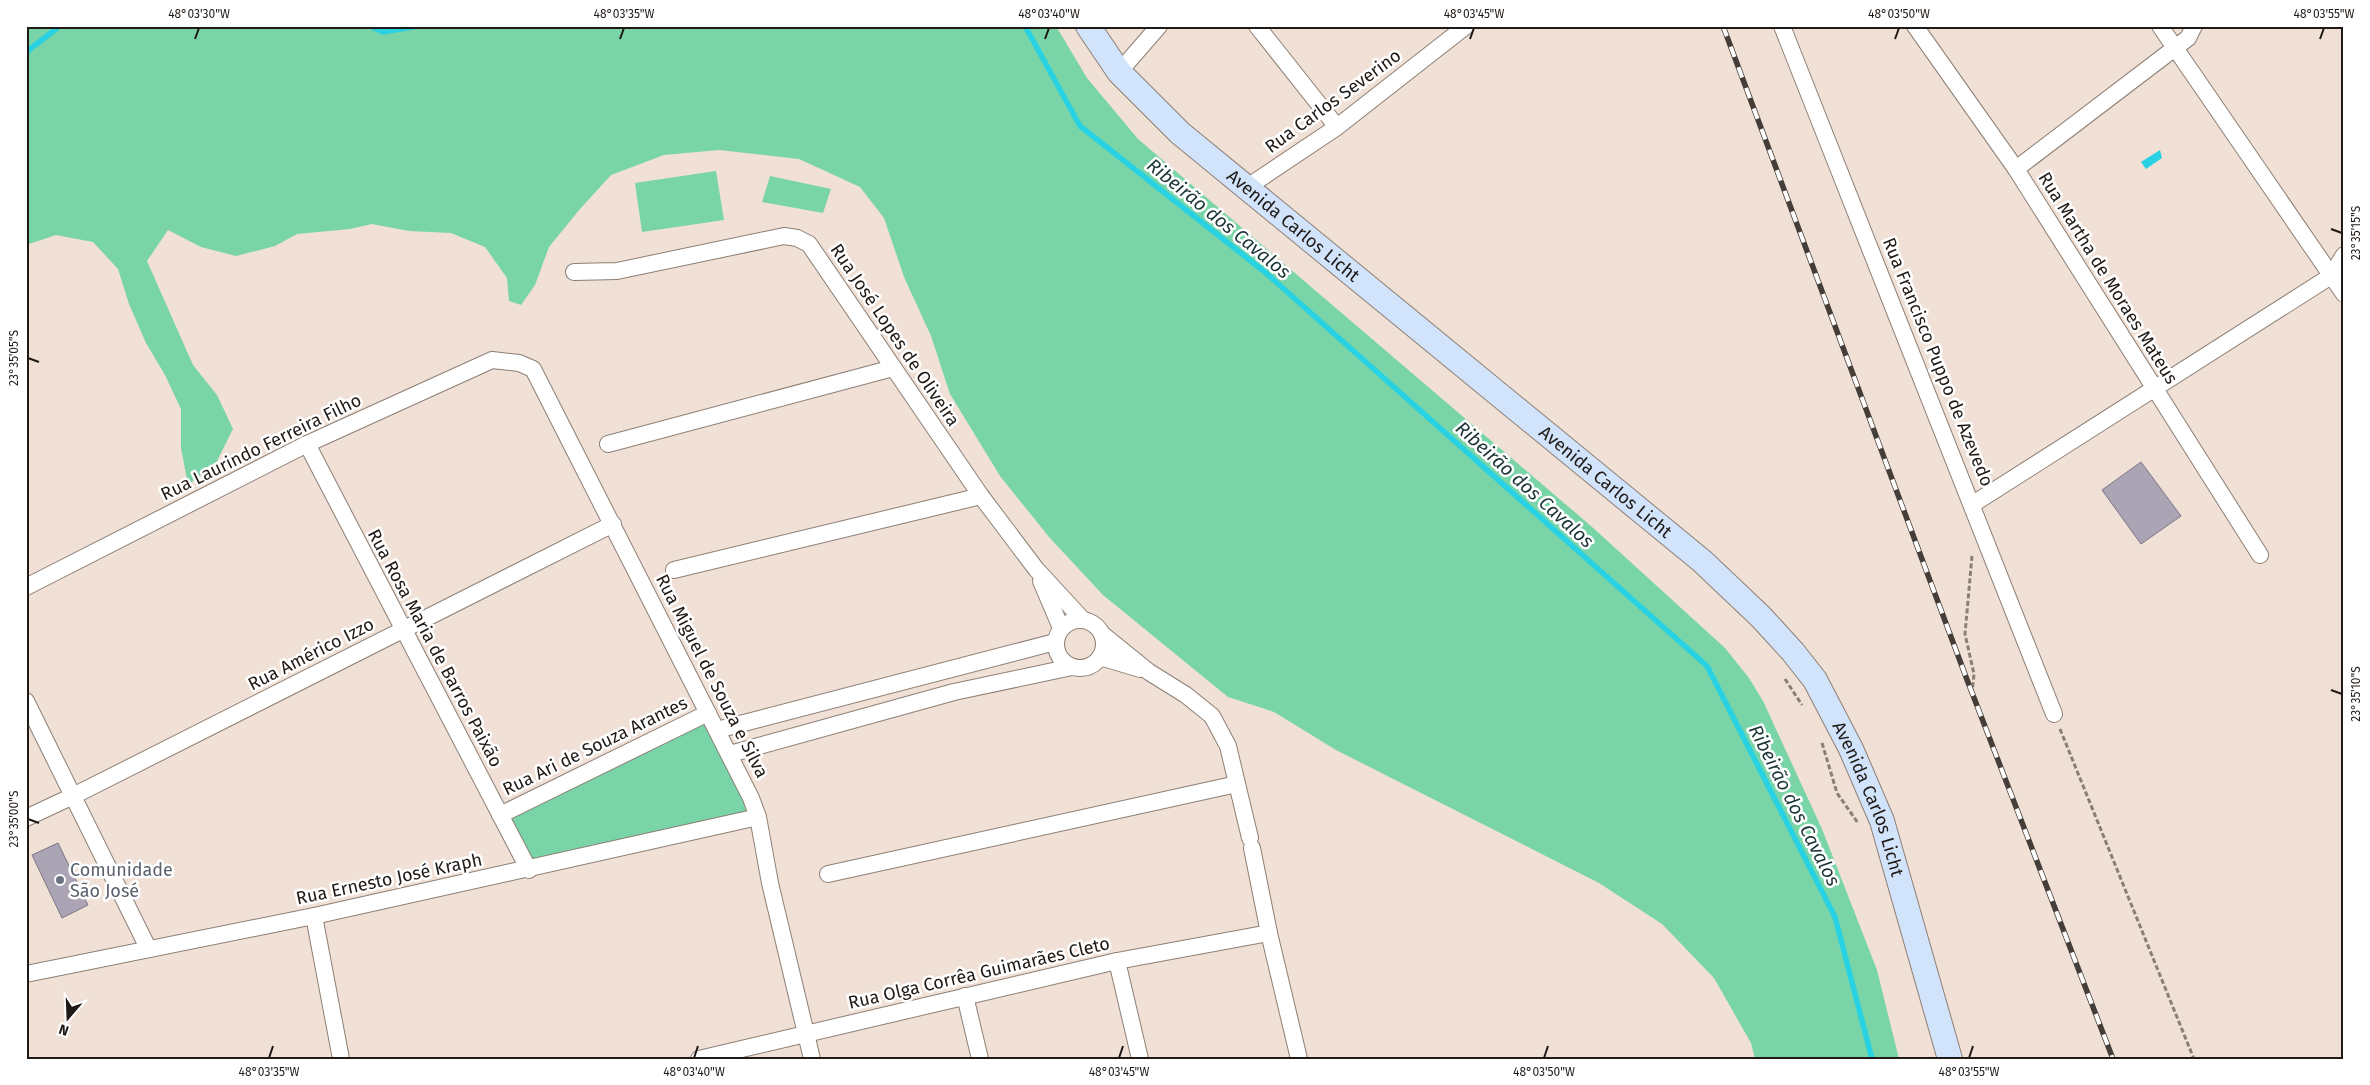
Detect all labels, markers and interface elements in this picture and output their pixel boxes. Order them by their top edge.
text: 48°03'30"W [168,7,230,21]
text: 48°03'35"W [594,7,654,21]
text: 48°03'40"W [1018,7,1080,21]
text: 48°03'45"W [1444,7,1504,21]
text: 48°03'50"W [1868,7,1930,21]
text: 48°03'55"W [2294,7,2354,21]
street label: Rua Carlos Severino [1261,44,1405,158]
water label: Ribeirão dos Cavalos [1142,153,1295,283]
street label: Avenida Carlos Licht [1222,165,1364,287]
street label: Rua Martha de Moraes Mateus [2034,168,2182,388]
text: 23°35'15"S [2349,205,2363,260]
street label: Rua Francisco Puppo de Azevedo [1878,234,1998,490]
street label: Rua José Lopes de Oliveira [826,239,964,431]
text: 23°35'05"S [7,330,21,386]
street label: Rua Laurindo Ferreira Filho [157,389,365,505]
water label: Ribeirão dos Cavalos [1451,416,1599,553]
street label: Avenida Carlos Licht [1535,421,1677,543]
street label: Rua Rosa Maria de Barros Paixão [363,525,507,771]
street label: Rua Miguel de Souza e Silva [651,570,773,782]
street label: Rua Américo Izzo [244,613,378,695]
text: 23°35'10"S [2349,666,2363,722]
street label: Rua Ari de Souza Arantes [499,692,691,800]
street label: Avenida Carlos Licht [1828,718,1908,880]
water label: Ribeirão dos Cavalos [1744,721,1845,890]
text: 23°35'00"S [7,790,21,847]
street label: Rua Ernesto José Kraph [294,849,484,909]
place label: Comunidade São José [70,859,173,902]
marker: Comunidade São José [54,874,66,886]
street label: Rua Olga Corrêa Guimarães Cleto [846,932,1112,1014]
north arrow [42,992,92,1042]
text: N [57,1020,71,1039]
text: 48°03'35"W [239,1065,299,1079]
text: 48°03'40"W [663,1065,725,1079]
text: 48°03'45"W [1089,1065,1149,1079]
text: 48°03'50"W [1513,1065,1575,1079]
text: 48°03'55"W [1939,1065,1999,1079]

